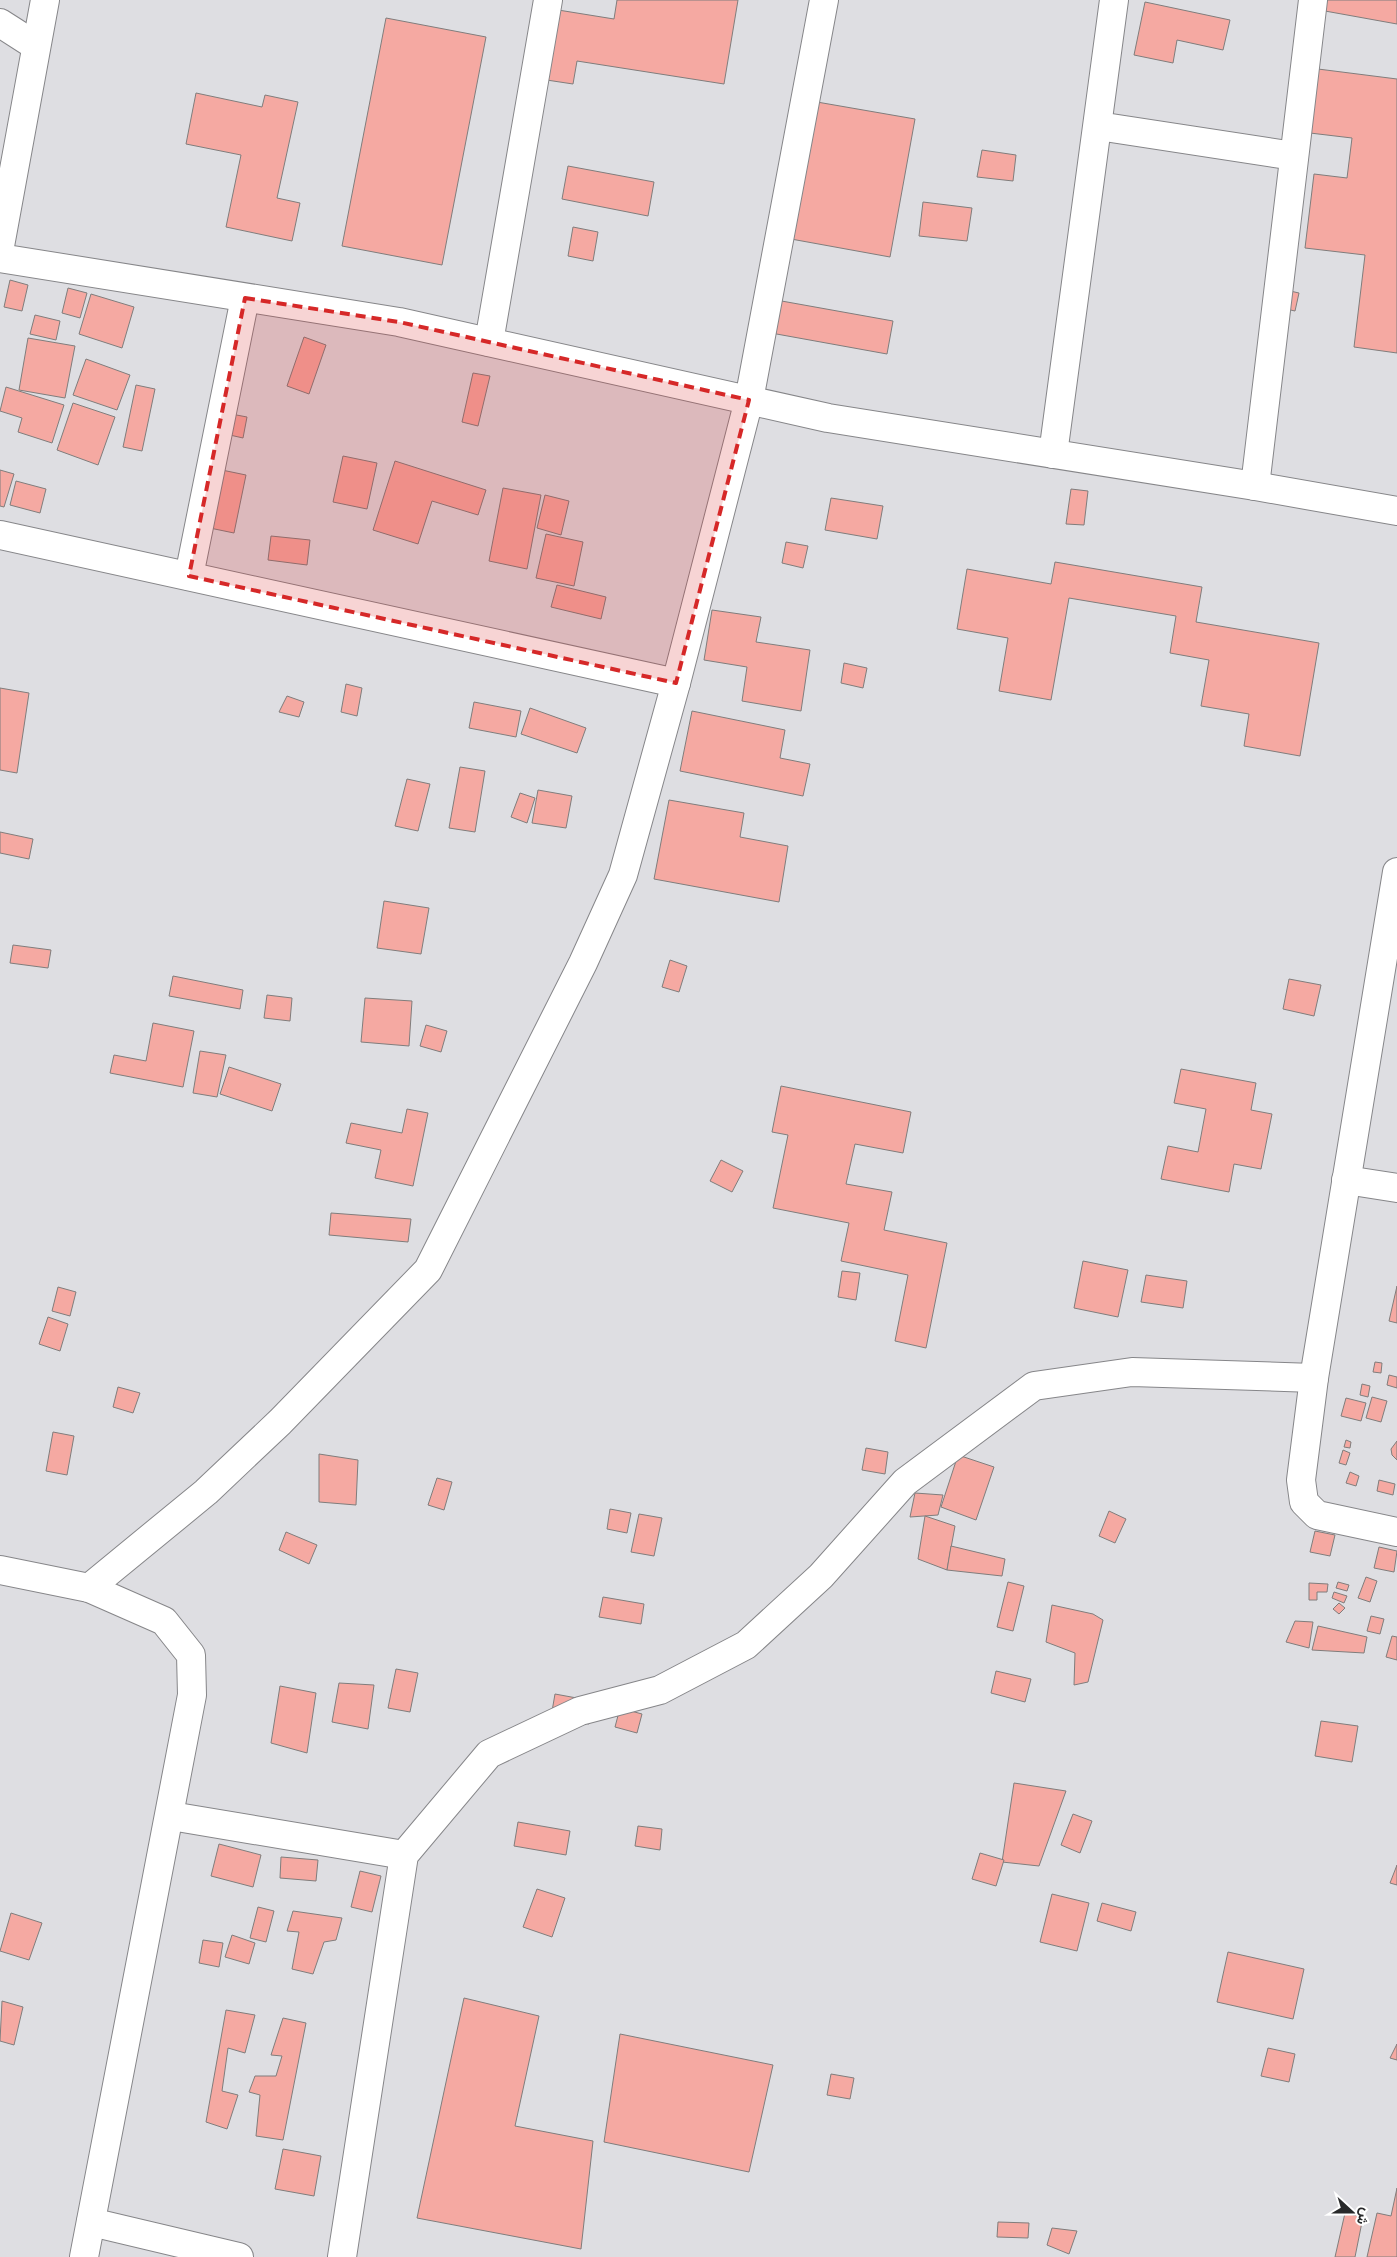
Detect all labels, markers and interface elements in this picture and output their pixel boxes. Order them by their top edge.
north arrow [1327,2187,1377,2237]
text: ش [1353,2206,1376,2228]

